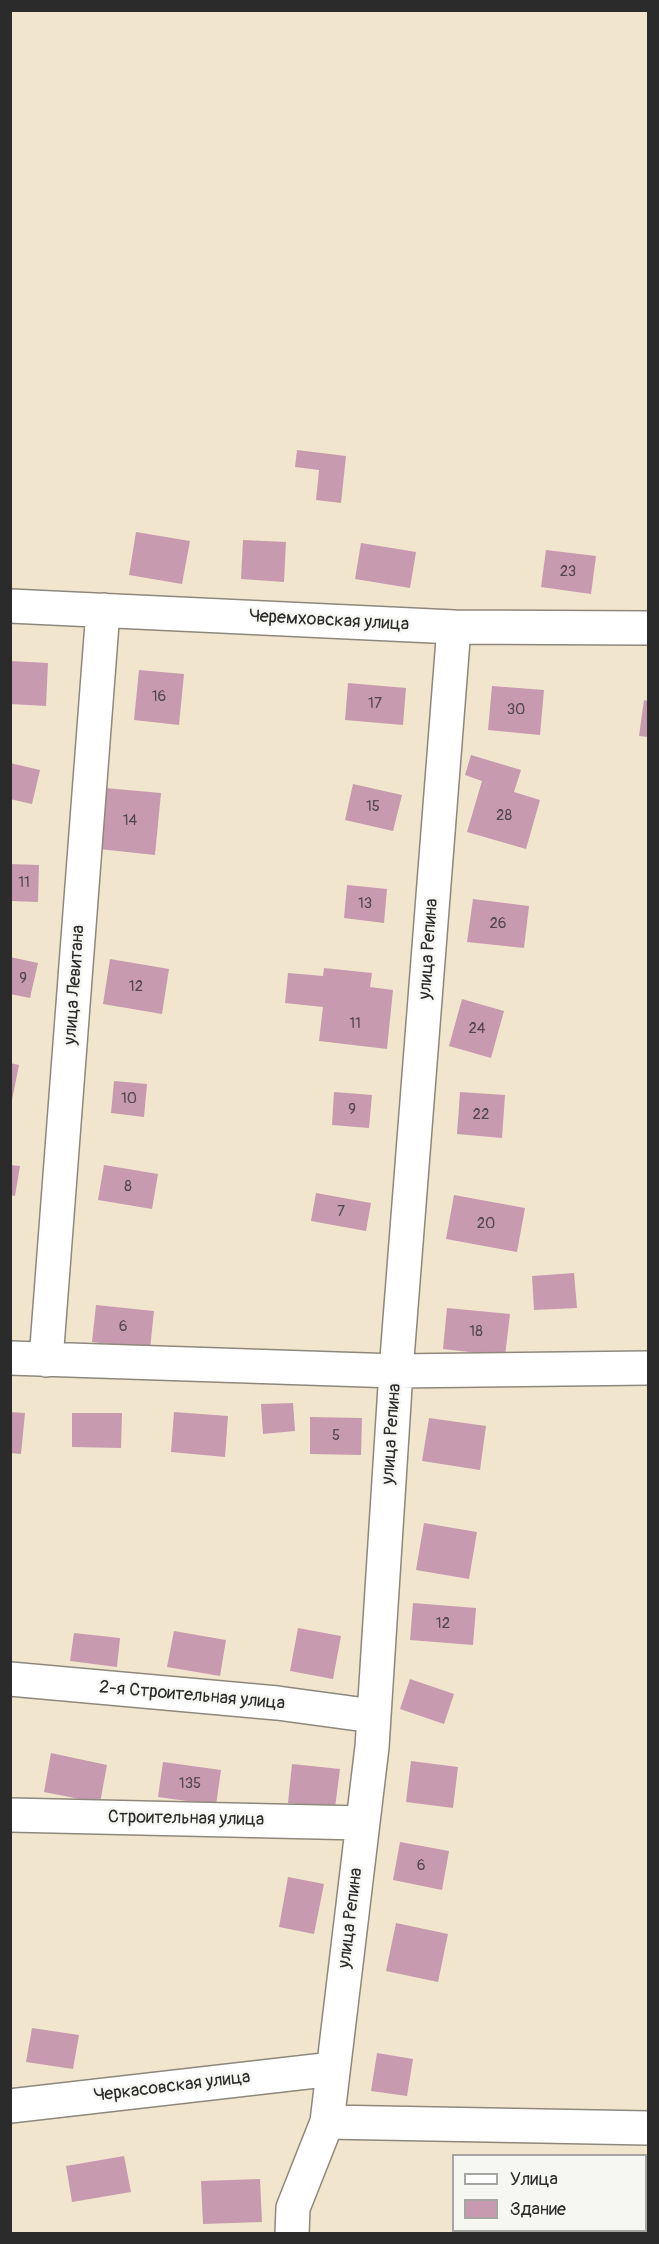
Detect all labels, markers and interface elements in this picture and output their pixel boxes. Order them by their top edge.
house number: 23 [560,563,576,581]
street label: Черемховская улица [248,606,410,636]
house number: 16 [152,688,166,706]
house number: 17 [368,695,382,713]
house number: 30 [507,701,525,719]
house number: 15 [366,798,380,816]
house number: 28 [496,807,512,825]
house number: 14 [123,812,137,830]
house number: 11 [18,874,30,892]
house number: 13 [358,895,372,913]
street label: улица Репина [415,898,443,1000]
house number: 26 [489,915,507,933]
street label: улица Левитана [60,924,90,1046]
house number: 9 [19,970,27,988]
house number: 12 [129,978,143,996]
house number: 11 [349,1015,361,1033]
house number: 24 [468,1020,486,1038]
house number: 10 [121,1090,137,1108]
house number: 9 [348,1101,356,1119]
house number: 22 [473,1106,489,1124]
house number: 8 [124,1178,132,1196]
house number: 7 [337,1203,345,1221]
house number: 20 [477,1215,495,1233]
house number: 6 [119,1318,127,1336]
house number: 18 [469,1323,483,1341]
street label: улица Репина [378,1383,406,1485]
house number: 5 [332,1427,340,1445]
house number: 12 [436,1615,450,1633]
street label: 2-я Строительная улица [98,1677,286,1715]
house number: 135 [179,1775,201,1793]
street label: Строительная улица [108,1807,264,1831]
house number: 6 [417,1857,425,1875]
street label: улица Репина [334,1867,368,1969]
street label: Черкасовская улица [93,2067,251,2107]
legend [452,2154,647,2232]
text: Улица [510,2168,558,2191]
text: Здание [510,2198,566,2221]

